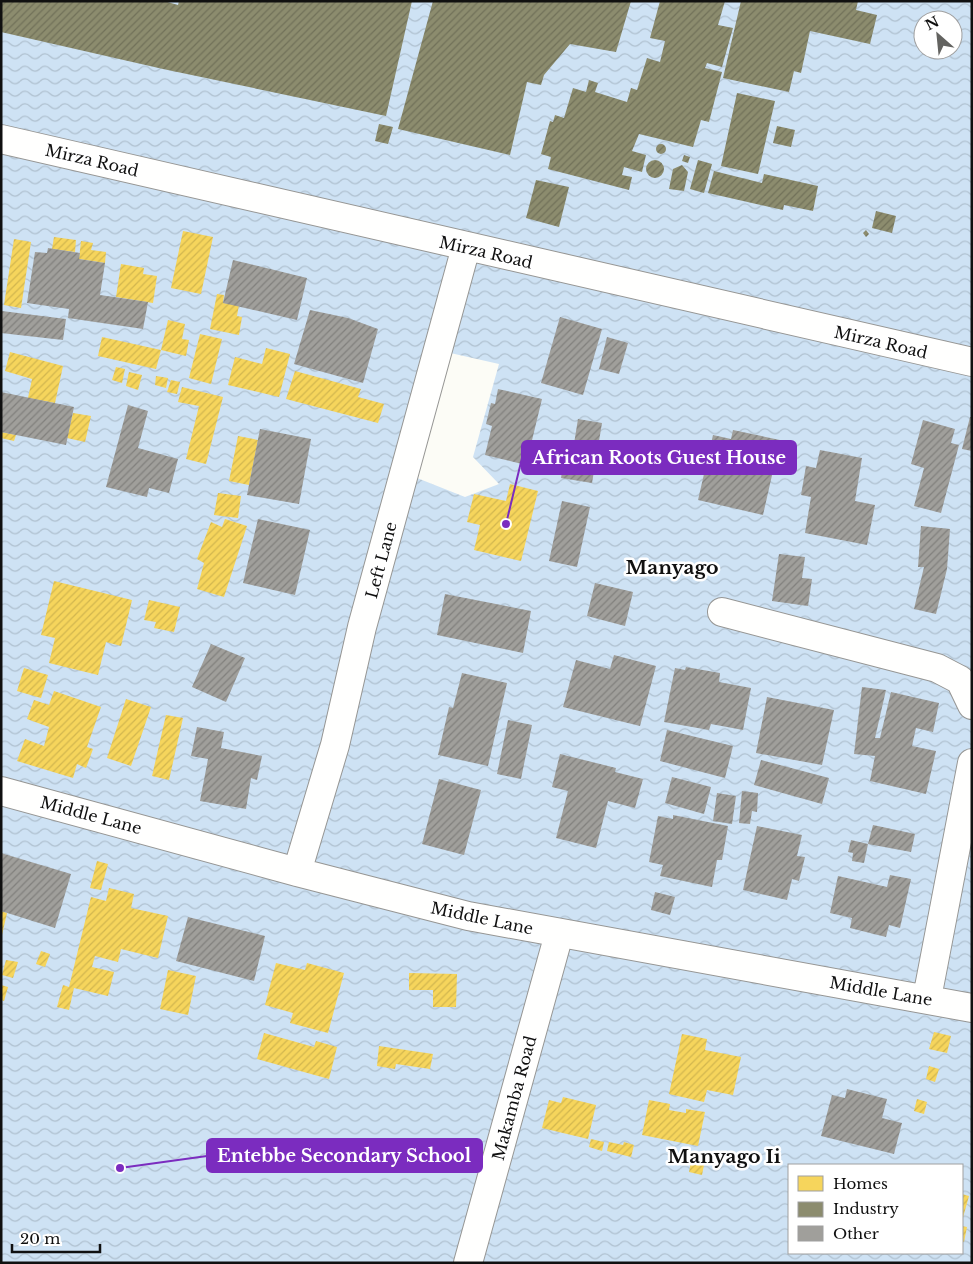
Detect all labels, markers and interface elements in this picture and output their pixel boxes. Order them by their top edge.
north arrow [913,10,963,60]
text: N [922,12,942,34]
street label: Mirza Road [43,140,141,181]
street label: Mirza Road [437,232,535,273]
street label: Mirza Road [832,322,930,363]
callout: African Roots Guest House [522,441,796,474]
text: African Roots Guest House [531,447,786,469]
street label: Left Lane [361,519,401,601]
district label: Manyago [626,556,718,579]
street label: Middle Lane [38,792,144,838]
street label: Middle Lane [429,897,535,939]
street label: Middle Lane [828,972,934,1010]
street label: Makamba Road [488,1033,540,1163]
callout: Entebbe Secondary School [207,1139,482,1172]
text: Entebbe Secondary School [217,1145,472,1167]
district label: Manyago Ii [667,1145,781,1168]
legend [788,1164,963,1254]
text: Homes [833,1174,888,1193]
text: Industry [833,1199,899,1218]
scale bar [12,1222,100,1254]
text: Other [833,1224,880,1243]
text: 20 m [20,1229,60,1248]

